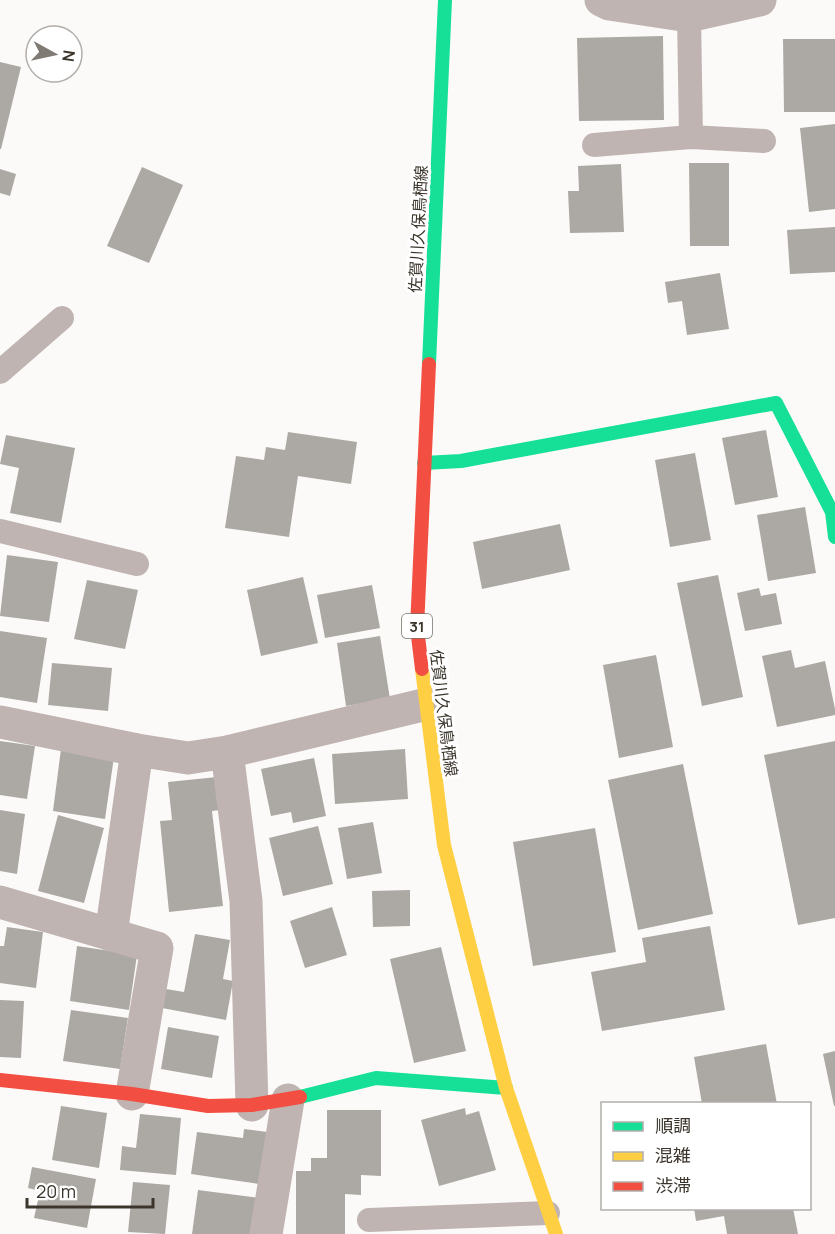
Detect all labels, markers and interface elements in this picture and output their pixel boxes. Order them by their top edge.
north arrow [24,24,84,84]
text: N [57,49,81,63]
street label: 佐賀川久保鳥栖線 [404,165,432,293]
road number: 31 [402,614,432,638]
street label: 佐賀川久保鳥栖線 [425,648,463,778]
legend [601,1102,811,1210]
text: 順調 [655,1113,691,1137]
text: 混雑 [655,1143,691,1167]
scale bar [27,1171,153,1209]
text: 渋滞 [655,1173,691,1197]
text: 20 m [36,1179,76,1203]

